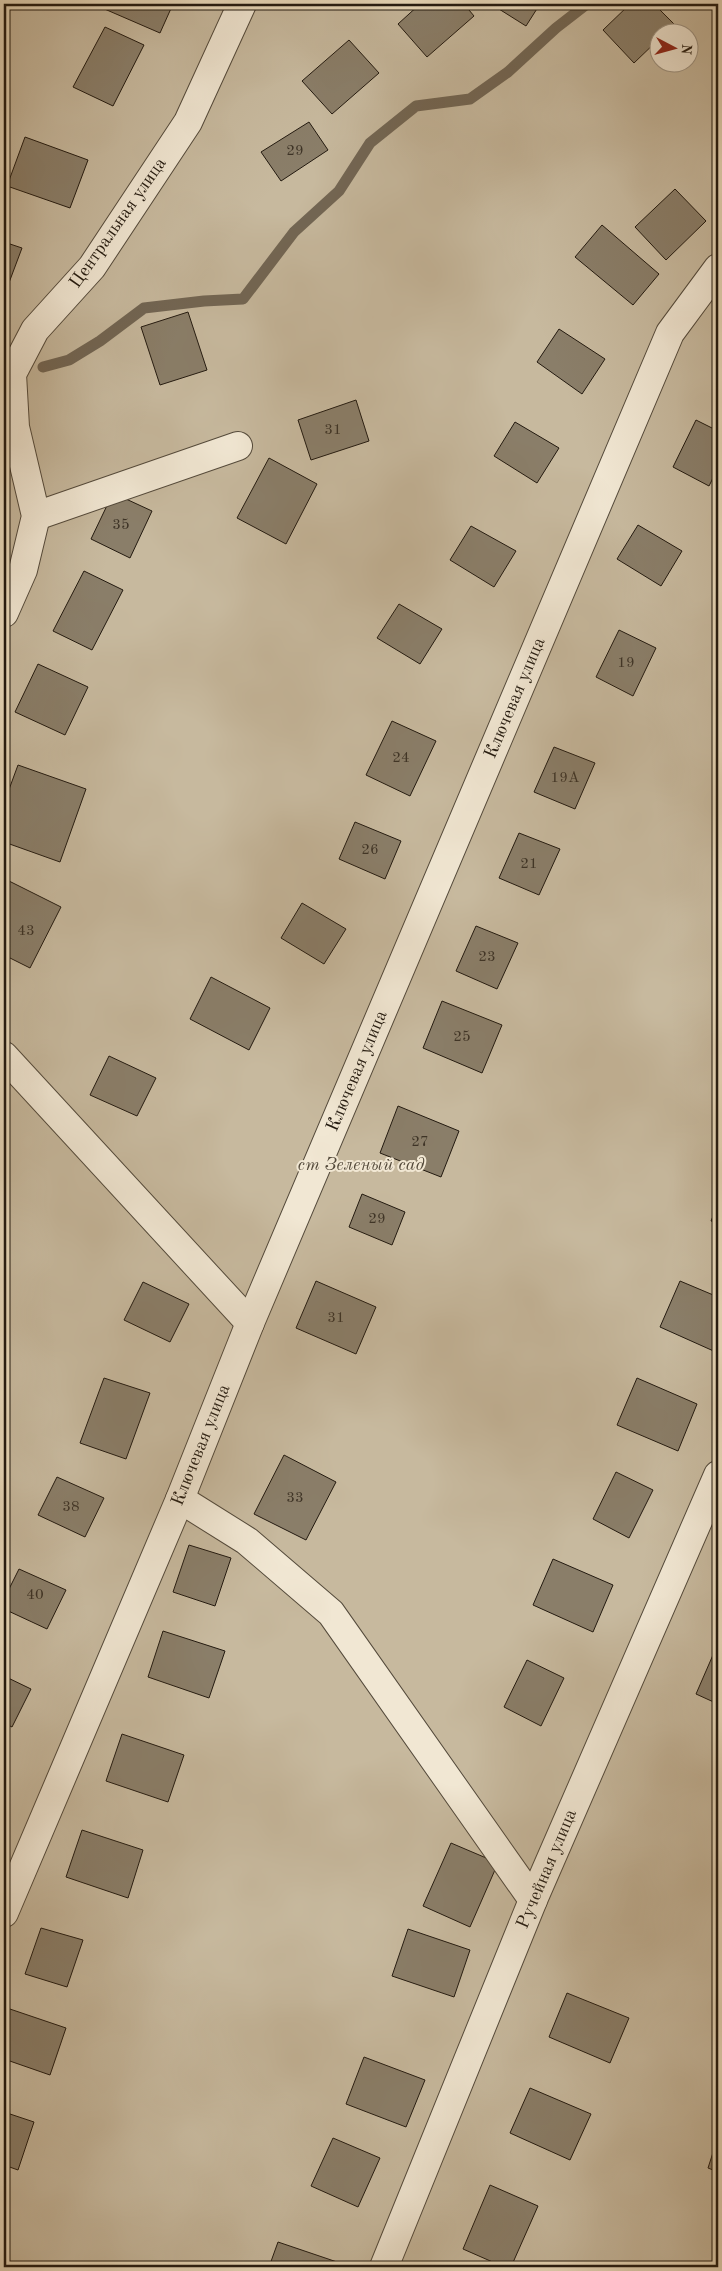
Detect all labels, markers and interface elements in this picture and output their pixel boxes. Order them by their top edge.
north arrow [650,22,700,72]
text: N [678,43,693,56]
house number: 29 [286,144,304,159]
street label: Центральная улица [66,154,170,292]
house number: 31 [324,423,342,438]
house number: 35 [112,518,130,533]
street label: Ключевая улица [481,635,549,761]
house number: 19 [617,656,635,671]
house number: 24 [392,751,410,766]
house number: 19А [551,771,580,786]
house number: 26 [361,843,379,858]
house number: 21 [520,857,538,872]
house number: 43 [17,924,35,939]
house number: 23 [478,950,496,965]
street label: Ключевая улица [323,1008,391,1134]
house number: 25 [453,1030,471,1045]
house number: 27 [411,1135,429,1150]
park label: ст Зеленый сад [298,1156,425,1174]
house number: 29 [368,1212,386,1227]
house number: 31 [327,1311,345,1326]
street label: Ключевая улица [168,1382,234,1508]
house number: 33 [286,1491,304,1506]
house number: 38 [62,1500,80,1515]
house number: 40 [26,1588,44,1603]
street label: Ручейная улица [514,1807,580,1931]

